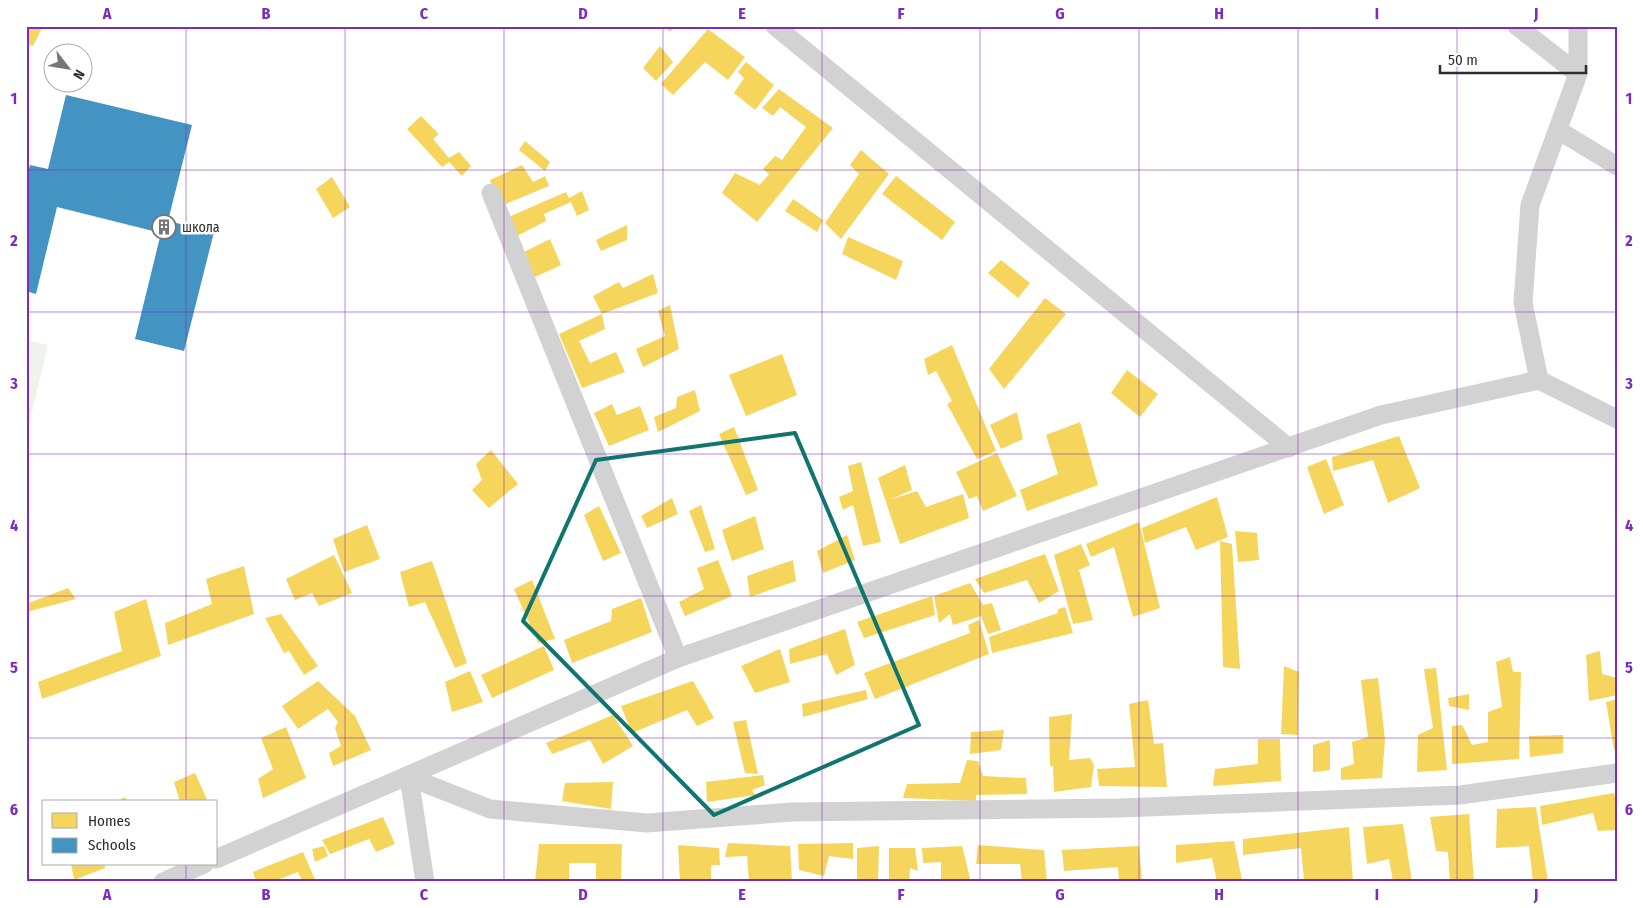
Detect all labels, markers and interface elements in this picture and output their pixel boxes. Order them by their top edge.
text: A [102,4,112,23]
text: B [262,4,271,23]
text: C [420,4,429,23]
text: D [578,4,588,23]
text: E [738,4,746,23]
text: F [897,4,905,23]
text: G [1055,4,1065,23]
text: H [1214,4,1224,23]
text: I [1375,4,1379,23]
text: J [1533,4,1538,23]
north arrow [42,42,92,92]
scale bar [1440,42,1587,74]
text: 50 m [1448,51,1478,69]
text: N [69,66,88,82]
text: 1 [11,89,17,108]
text: 1 [1626,89,1632,108]
building icon: школа [151,214,177,240]
place label: школа [182,219,220,236]
text: 2 [9,231,18,250]
text: 2 [1624,231,1633,250]
text: 3 [9,374,18,393]
text: 3 [1624,374,1633,393]
text: 4 [10,516,18,535]
text: 4 [1625,516,1633,535]
text: 5 [10,658,18,677]
text: 5 [1625,658,1633,677]
text: 6 [10,800,18,819]
legend [42,800,218,866]
text: 6 [1625,800,1633,819]
text: Homes [88,812,130,830]
text: Schools [88,836,136,854]
text: A [102,885,112,904]
text: B [262,885,271,904]
text: C [420,885,429,904]
text: D [578,885,588,904]
text: E [738,885,746,904]
text: F [897,885,905,904]
text: G [1055,885,1065,904]
text: H [1214,885,1224,904]
text: I [1375,885,1379,904]
text: J [1533,885,1538,904]

